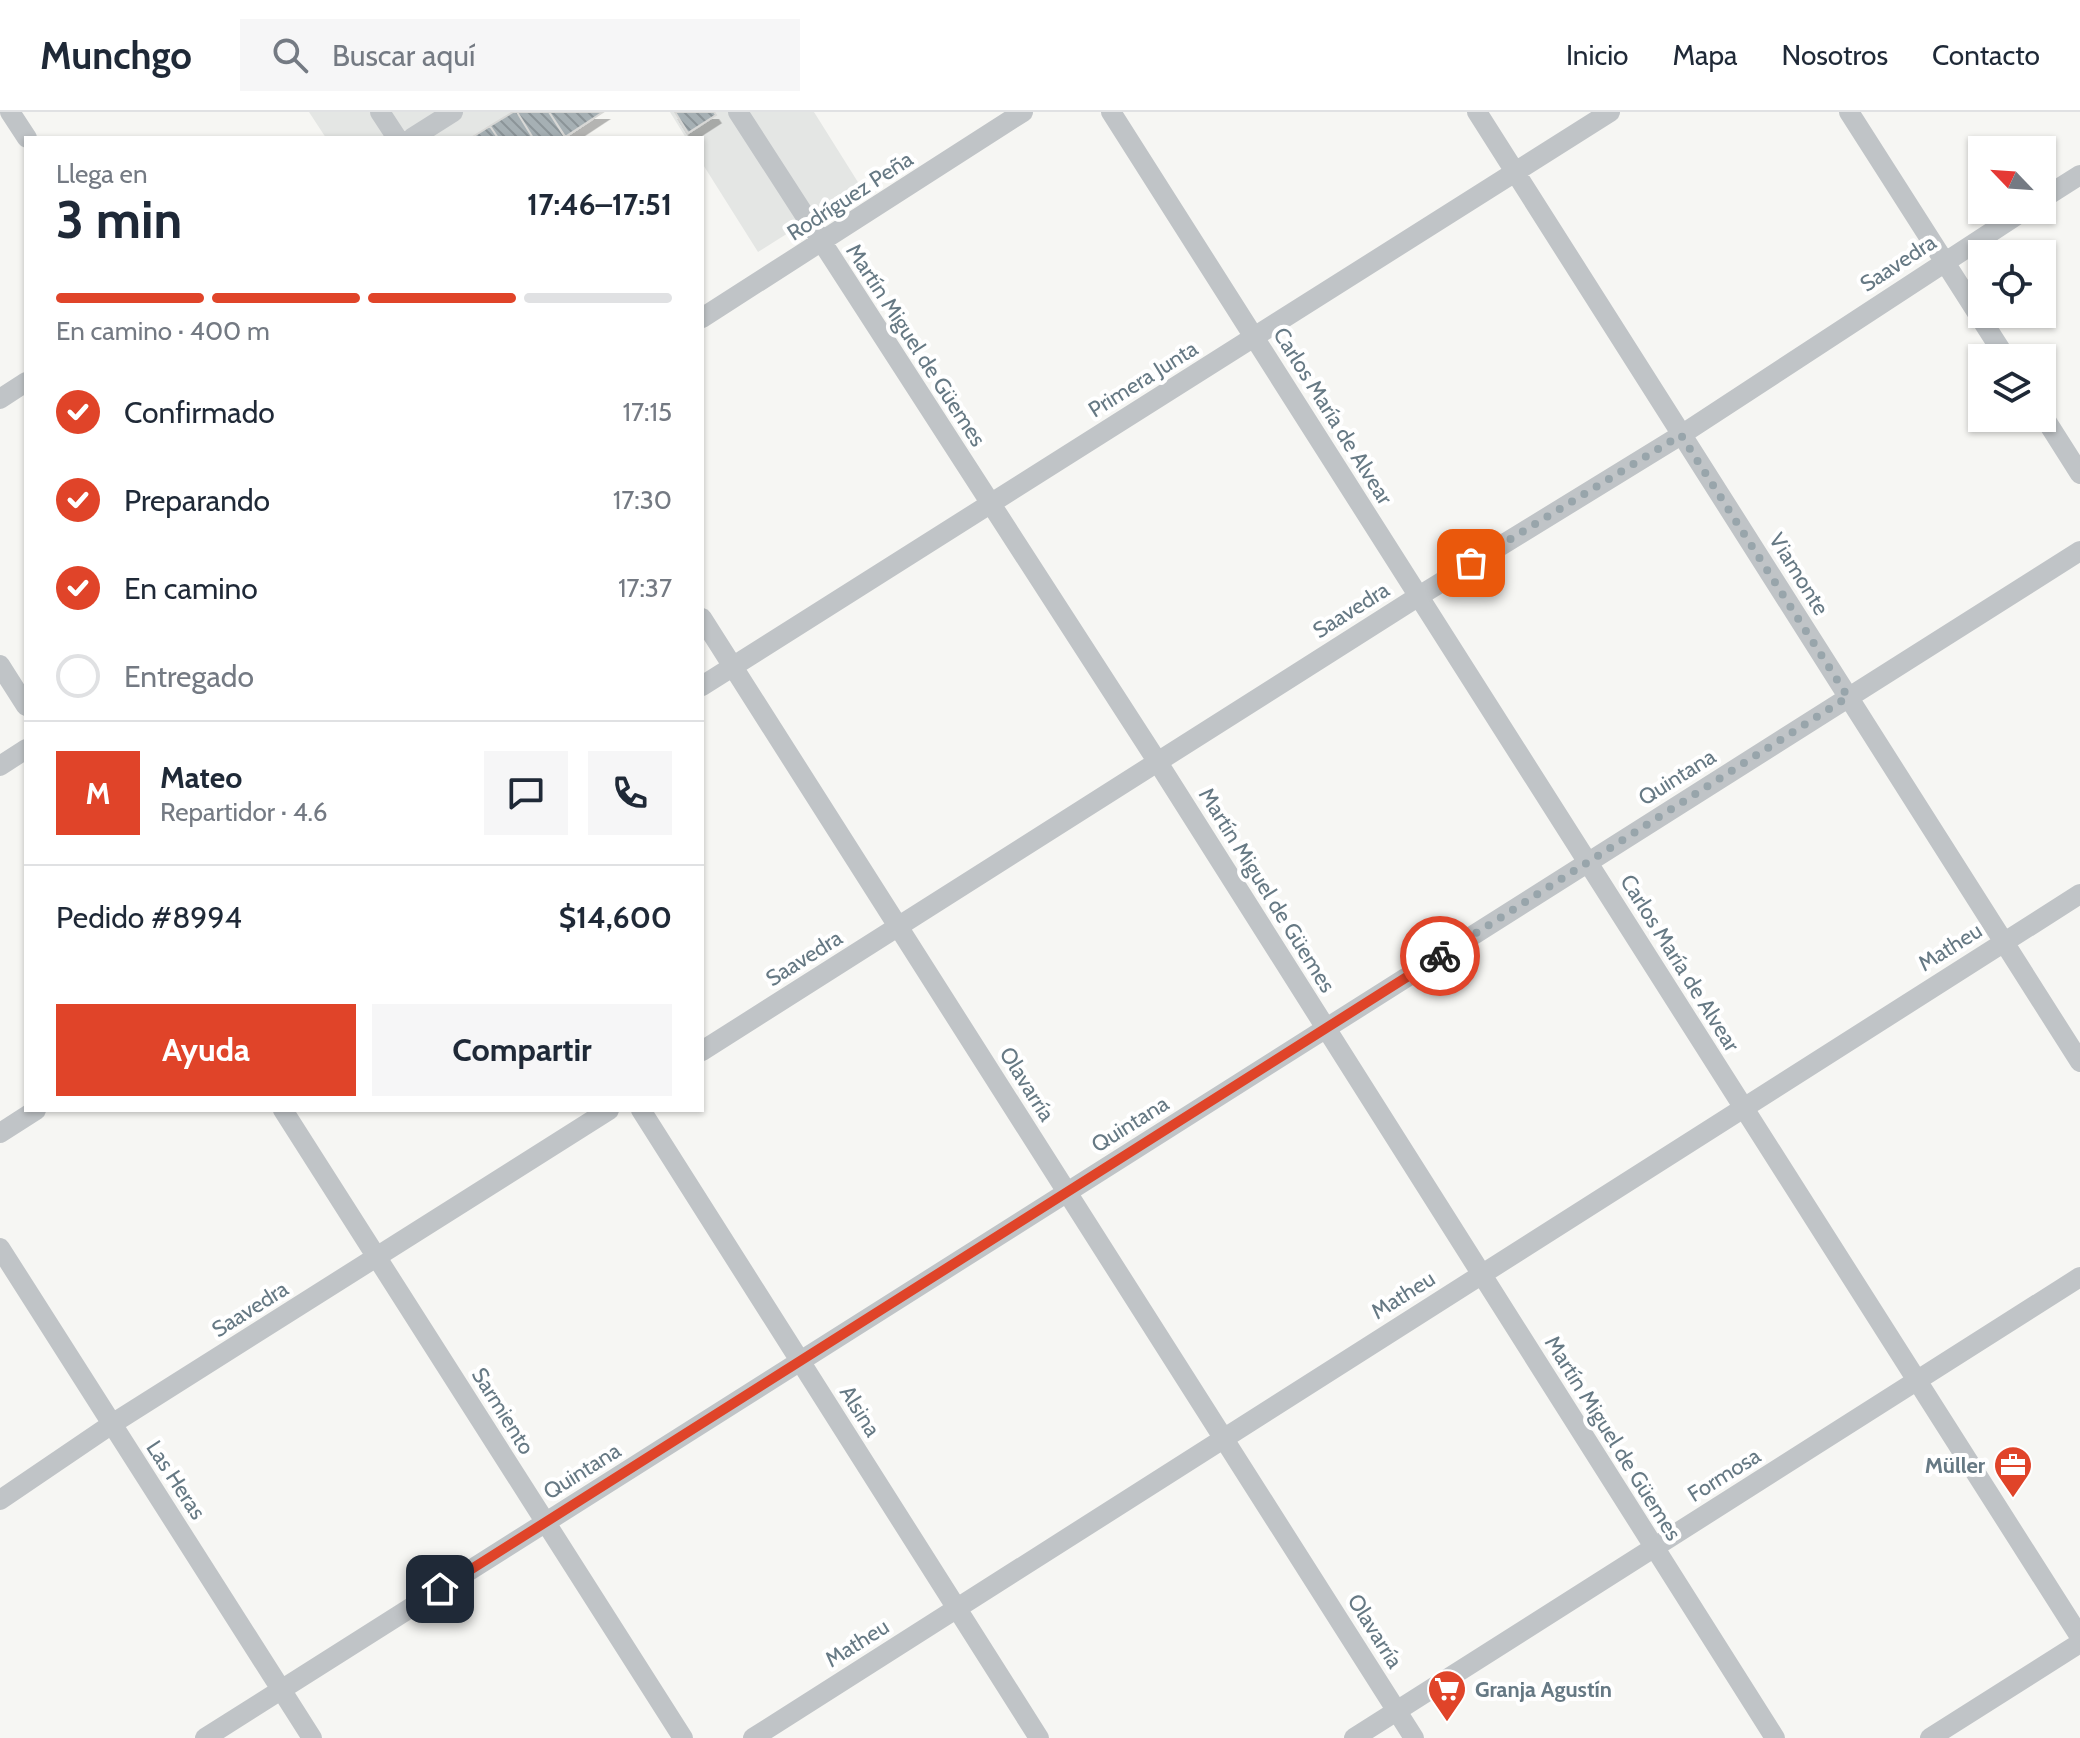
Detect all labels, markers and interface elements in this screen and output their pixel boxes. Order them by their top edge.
search box [240,19,800,91]
text: Munchgo [40,32,192,79]
icon: search [268,33,312,77]
text: Buscar aquí [332,37,475,74]
text: Inicio [1566,38,1629,72]
text: Mapa [1673,38,1738,72]
text: Nosotros [1782,38,1888,72]
text: Contacto [1932,38,2040,72]
north arrow [1968,136,2056,224]
map controls [1968,136,2056,432]
street label: Rodríguez Peña [782,145,918,247]
text: Llega en [56,158,147,190]
text: 17:46–17:51 [527,186,672,223]
text: 3 min [56,188,182,251]
street label: Saavedra [1855,228,1941,297]
street label: Martín Miguel de Güemes [840,239,992,451]
button: locate [1968,240,2056,328]
text: En camino · 400 m [56,315,270,347]
street label: Carlos María de Alvear [1268,322,1399,510]
street label: Primera Junta [1083,334,1203,423]
button: layers [1968,344,2056,432]
icon: check [56,390,100,434]
text: Confirmado [124,394,275,431]
text: 17:15 [622,396,672,428]
icon: check [56,478,100,522]
text: Preparando [124,482,270,519]
text: 17:30 [613,484,672,516]
street label: Viamonte [1763,528,1835,620]
pin [1437,529,1505,597]
icon: bag [1449,541,1493,585]
icon: check [56,566,100,610]
text: En camino [124,570,258,607]
text: 17:37 [618,572,672,604]
street label: Saavedra [1308,576,1395,644]
text: Entregado [124,658,254,695]
street label: Quintana [1633,743,1721,811]
button: chat [484,751,568,835]
button: phone [588,751,672,835]
text: Mateo [160,759,242,796]
text: M [86,775,111,812]
street label: Martín Miguel de Güemes [1193,783,1341,997]
text: Repartidor · 4.6 [160,796,328,828]
street label: Carlos María de Alvear [1615,869,1746,1057]
text: Pedido #8994 [56,899,242,936]
text: $14,600 [559,899,672,936]
courier [1400,916,1480,996]
street label: Matheu [1913,917,1987,977]
street label: Saavedra [761,924,848,992]
icon: bike [1418,934,1462,978]
button: Ayuda [56,1004,356,1096]
button: Compartir [372,1004,672,1096]
street label: Olavarría [994,1042,1061,1127]
street label: Quintana [1086,1090,1174,1158]
street label: Matheu [1366,1265,1440,1325]
street label: Saavedra [207,1275,294,1343]
street label: Martín Miguel de Güemes [1539,1331,1687,1545]
street label: Sarmiento [466,1363,540,1459]
street label: Alsina [834,1380,886,1442]
street label: Las Heras [141,1435,211,1525]
street label: Quintana [538,1437,626,1505]
street label: Formosa [1683,1442,1766,1508]
office icon: Müller [1992,1444,2034,1499]
place label: Müller [1925,1452,1986,1479]
pin [406,1555,474,1623]
icon: home [418,1567,462,1611]
street label: Olavarría [1342,1589,1409,1674]
street label: Matheu [820,1613,894,1673]
supermarket icon: Granja Agustín [1426,1668,1468,1723]
place label: Granja Agustín [1475,1676,1612,1703]

